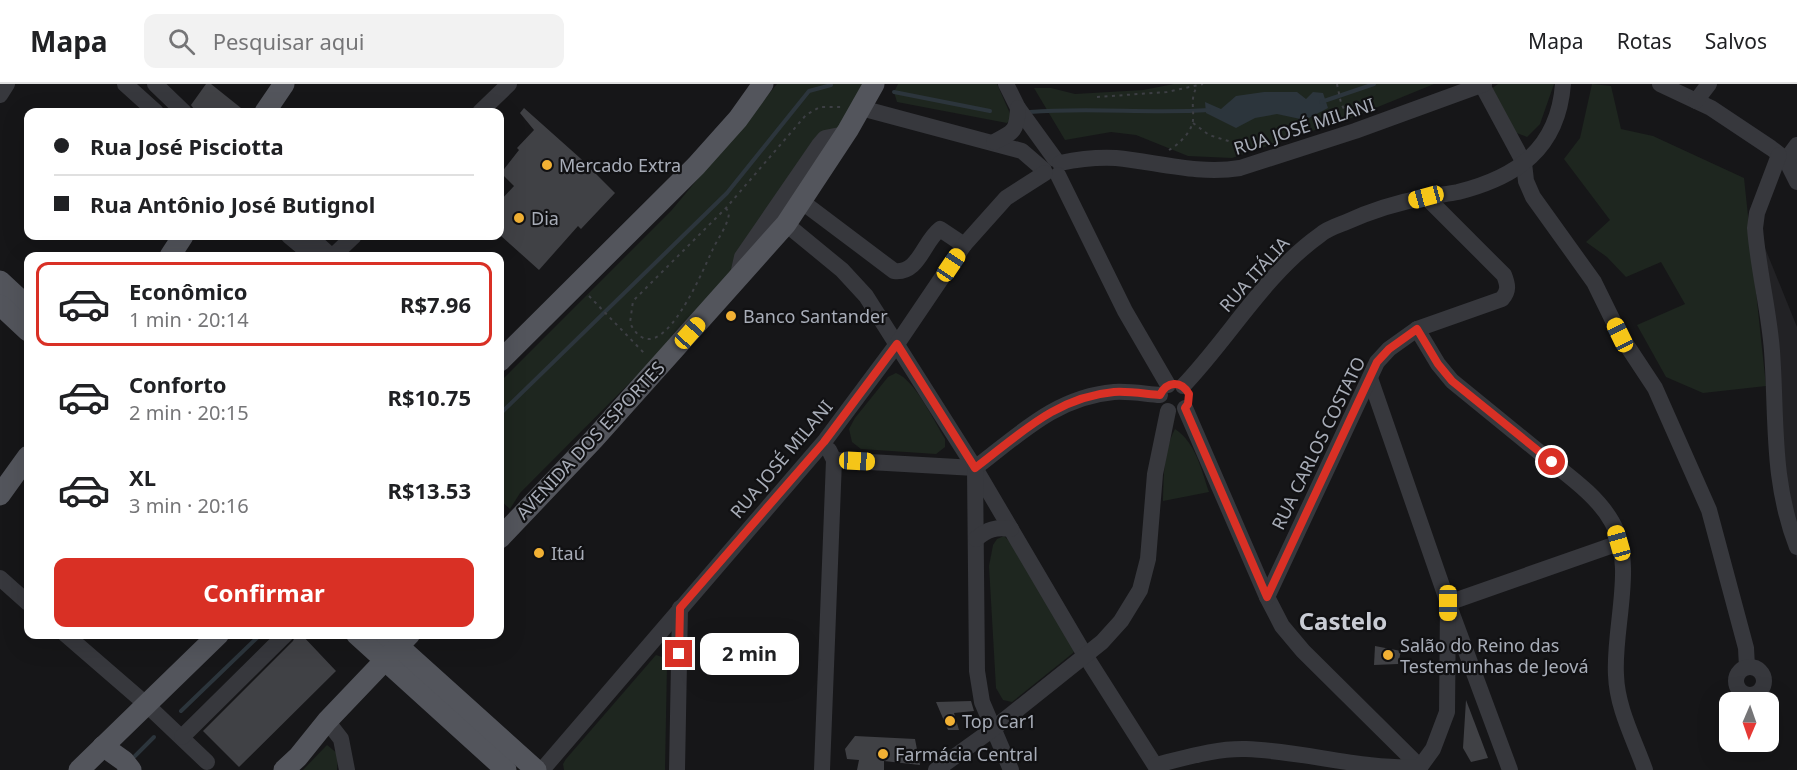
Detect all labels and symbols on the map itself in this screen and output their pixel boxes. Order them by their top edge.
street label: RUA JOSÉ MILANI [1230,92,1378,160]
place label: Mercado Extra [559,153,681,177]
marker: Mercado Extra [540,158,554,172]
car [1406,184,1446,210]
place label: Dia [531,206,559,230]
marker: Dia [512,211,526,225]
street label: RUA ITÁLIA [1214,231,1295,317]
car [933,245,969,285]
place label: Banco Santander [743,304,888,328]
marker: Banco Santander [724,309,738,323]
car [671,314,709,352]
car [1604,315,1636,355]
street label: RUA CARLOS COSTATO [1266,352,1370,534]
street label: AVENIDA DOS ESPORTES [510,356,670,524]
street label: RUA JOSÉ MILANI [725,395,837,523]
route start [1538,448,1565,475]
car [839,451,875,471]
car [1605,523,1633,563]
place label: Itaú [551,541,585,565]
marker: Itaú [532,546,546,560]
car [1439,585,1457,621]
district label: Castelo [1299,604,1387,637]
callout: 2 min [700,633,799,675]
place label: Salão do Reino das Testemunhas de Jeová [1400,633,1589,678]
route end [665,640,692,667]
marker: Salão do Reino das Testemunhas de Jeová [1381,648,1395,662]
north arrow [1719,692,1779,752]
place label: Top Car1 [962,709,1037,733]
marker: Top Car1 [943,714,957,728]
place label: Farmácia Central [895,742,1038,766]
marker: Farmácia Central [876,747,890,761]

